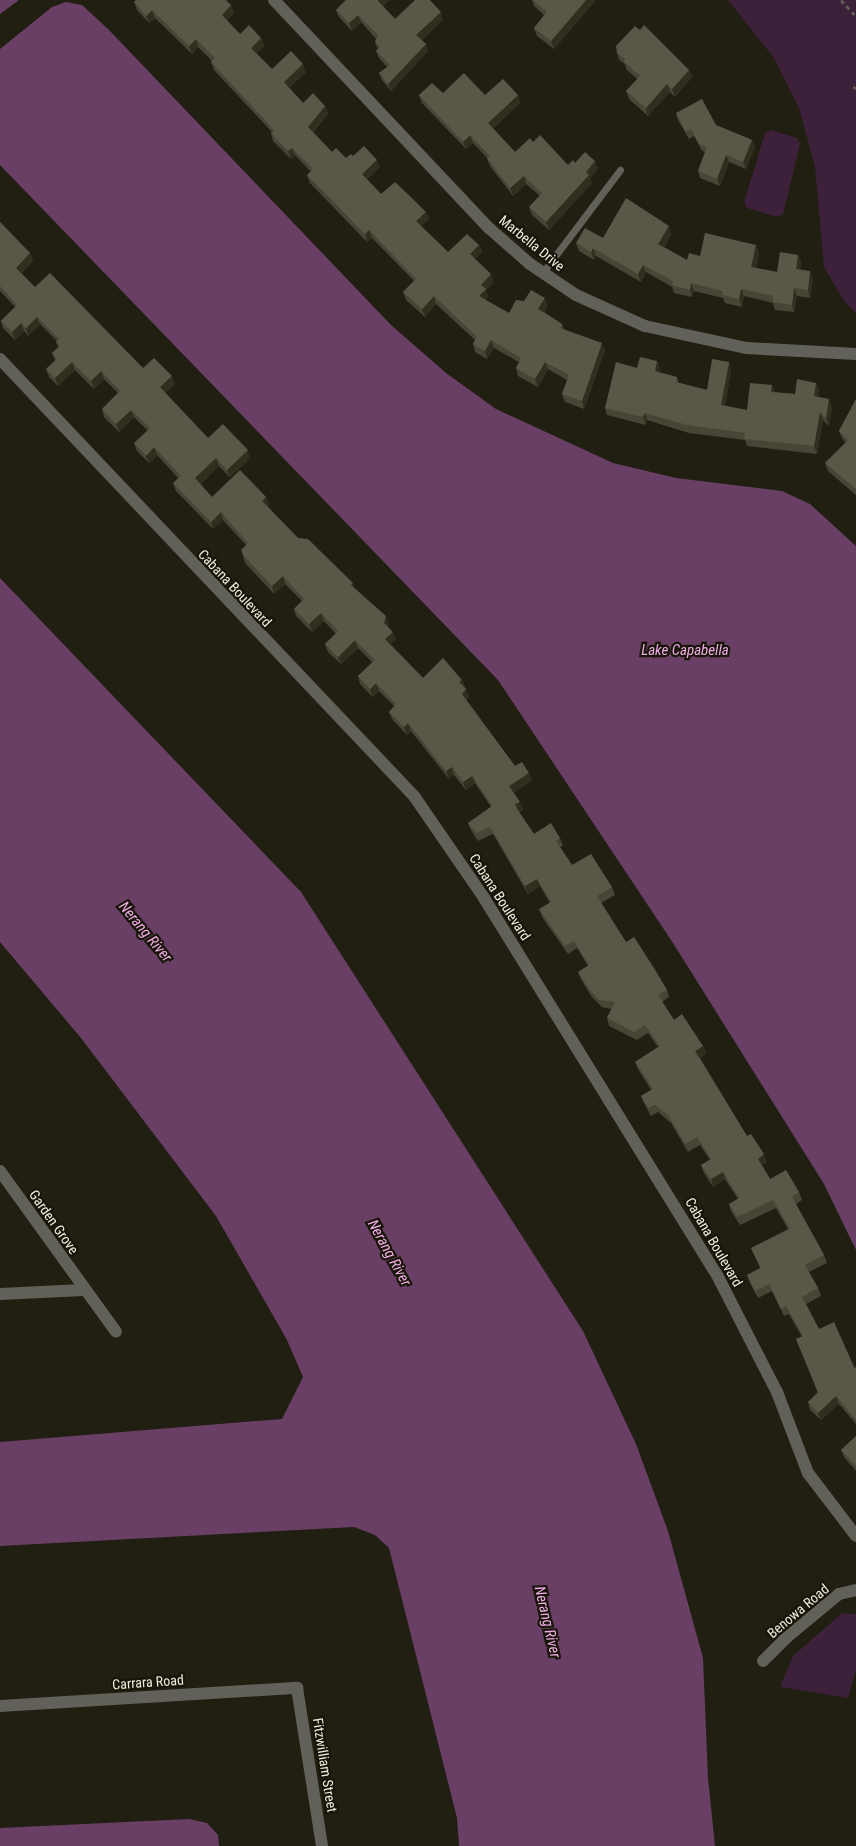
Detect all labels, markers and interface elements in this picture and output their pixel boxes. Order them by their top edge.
street label: Marbella Drive [496,212,568,274]
street label: Cabana Boulevard [195,546,275,630]
water label: Lake Capabella [641,642,729,660]
street label: Cabana Boulevard [466,851,534,943]
water label: Nerang River [115,898,175,966]
street label: Garden Grove [26,1187,82,1257]
street label: Cabana Boulevard [682,1195,746,1289]
water label: Nerang River [363,1217,415,1289]
street label: Benowa Road [764,1580,832,1642]
water label: Nerang River [530,1584,564,1660]
street label: Carrara Road [112,1671,184,1693]
street label: Fitzwilliam Street [309,1717,341,1813]

